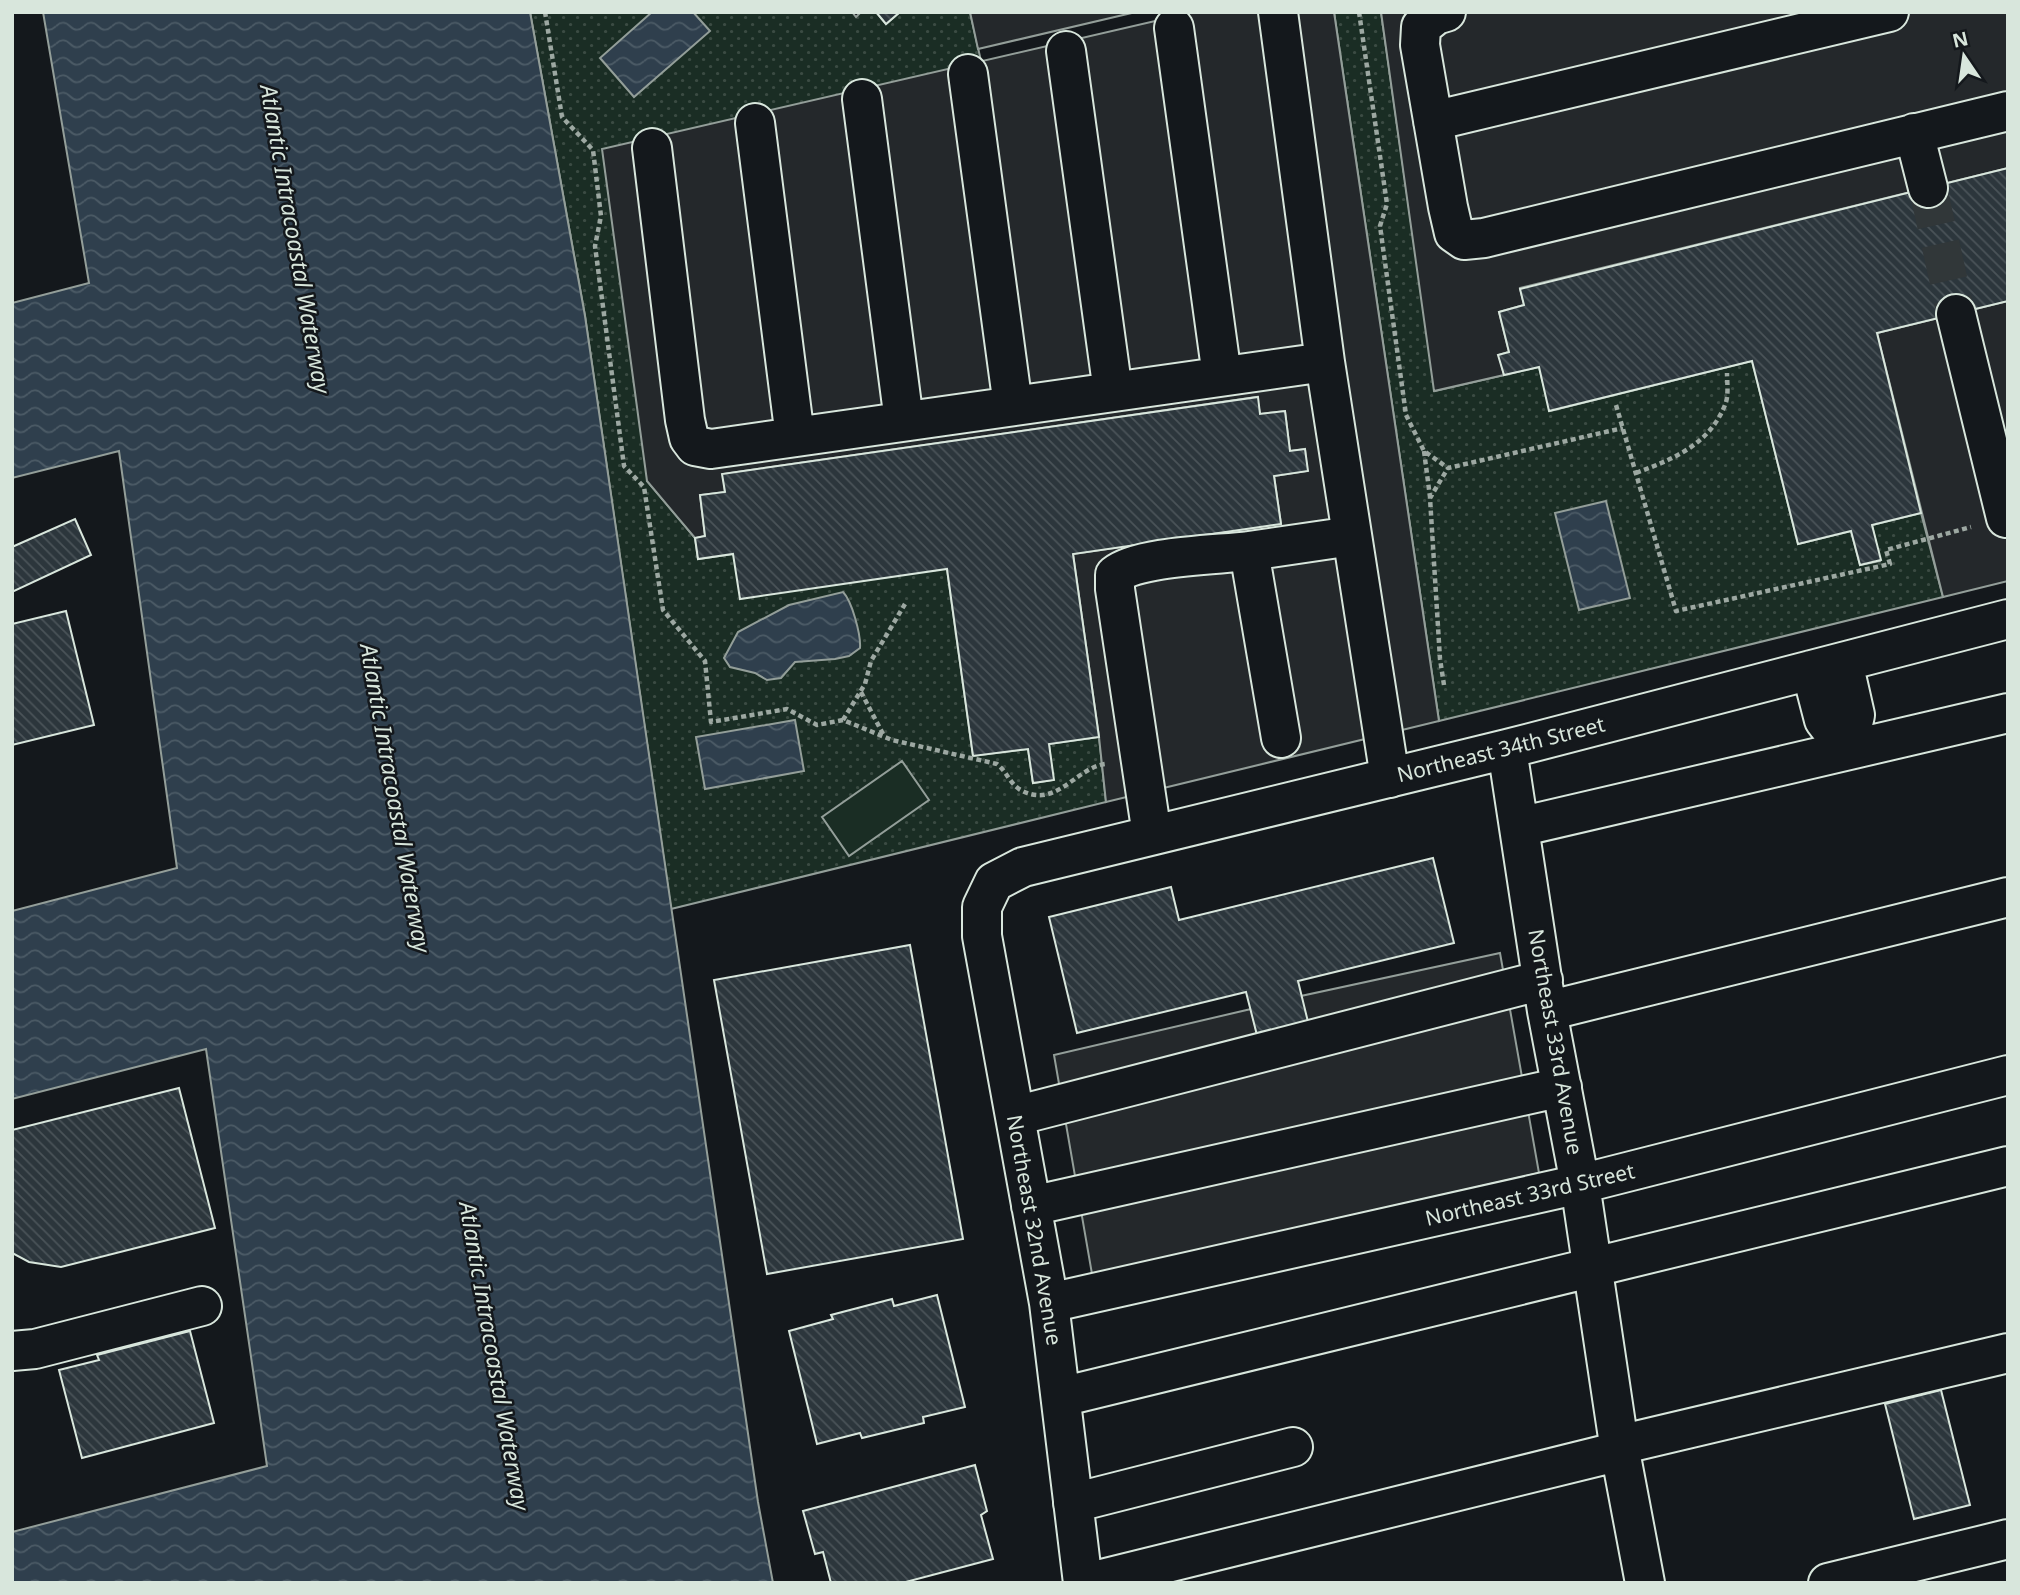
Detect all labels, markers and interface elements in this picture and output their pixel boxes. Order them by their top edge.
north arrow [1929,21,1999,91]
text: N [1950,25,1971,54]
water label: Atlantic Intracoastal Waterway [253,80,339,397]
water label: Atlantic Intracoastal Waterway [353,639,439,956]
street label: Northeast 34th Street [1394,710,1608,788]
street label: Northeast 33rd Avenue [1522,927,1590,1157]
street label: Northeast 32nd Avenue [1001,1112,1069,1347]
street label: Northeast 33rd Street [1422,1156,1638,1232]
water label: Atlantic Intracoastal Waterway [452,1197,538,1514]

